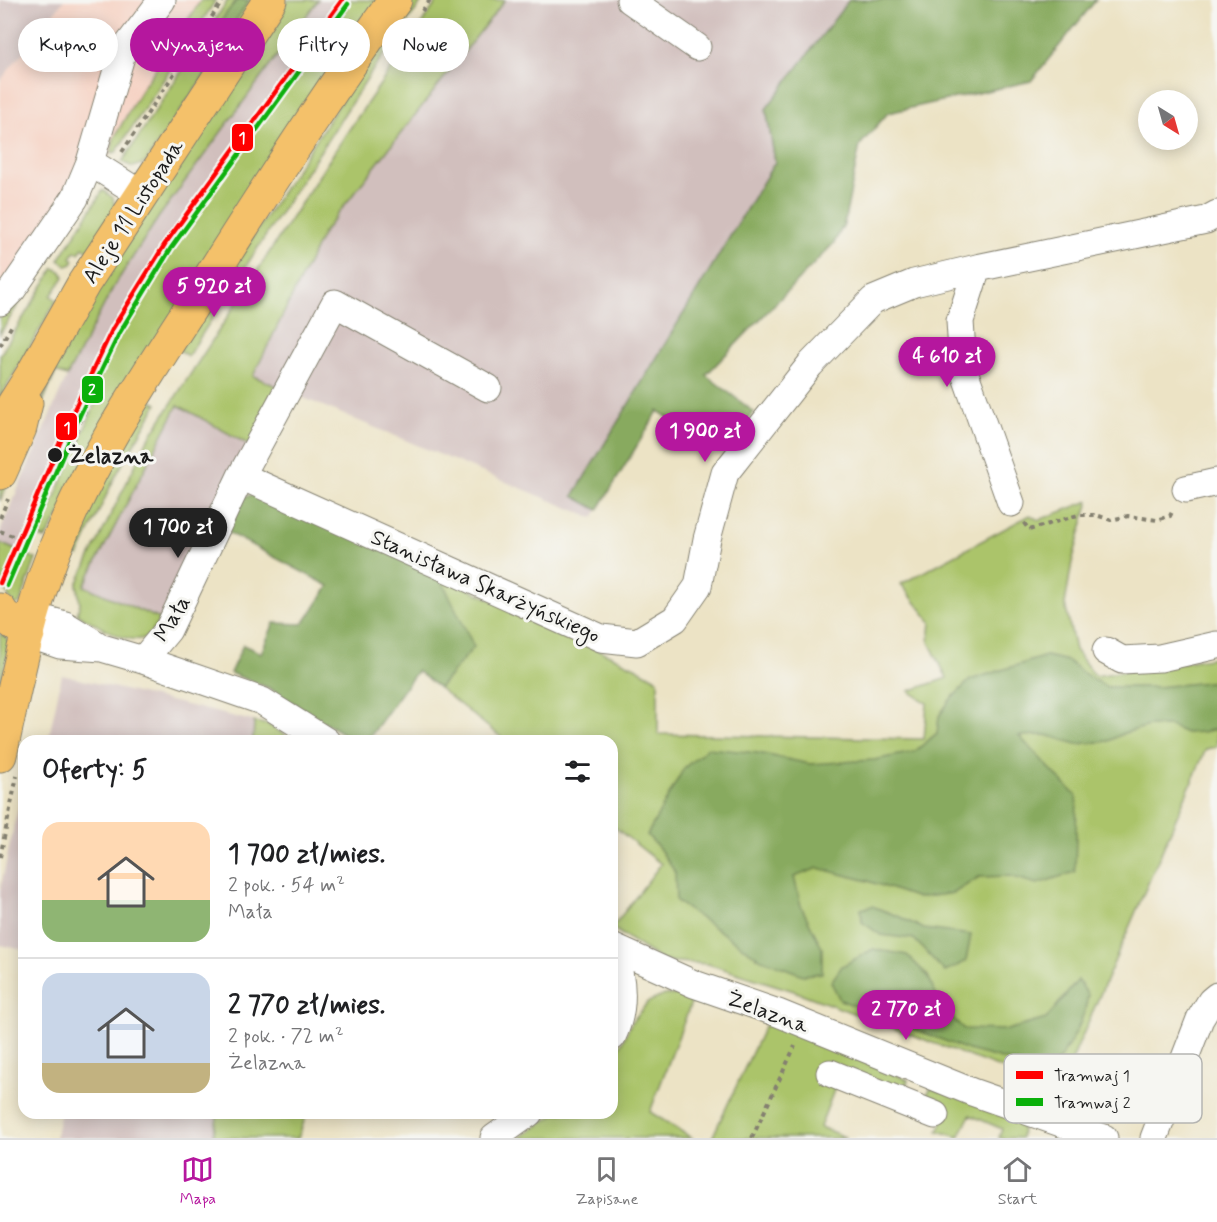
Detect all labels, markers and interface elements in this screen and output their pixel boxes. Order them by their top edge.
chip: Kupno [18,18,118,72]
chip: Wynajem [130,18,265,72]
chip: Filtry [277,18,370,72]
chip: Nowe [382,18,469,72]
north arrow [1138,90,1198,150]
map controls [1138,90,1198,150]
line badge: 1 [231,123,254,152]
text: 1 [238,128,246,149]
street label: Aleje 11 Listopada [77,134,192,290]
pin: 5 920 zł [152,267,276,318]
text: 5 920 zł [177,273,251,300]
pin: 4 610 zł [885,337,1009,388]
text: 4 610 zł [912,343,982,370]
line badge: 2 [81,375,104,404]
text: 2 [88,380,96,401]
line badge: 1 [55,412,78,441]
pin: 1 900 zł [643,412,767,463]
text: 1 [63,418,71,439]
text: 1 900 zł [669,418,741,445]
place label: Żelazna [68,443,154,471]
marker: Żelazna [46,446,64,464]
pin: 1 700 zł [116,508,240,559]
text: 1 700 zł [143,514,213,541]
street label: Stanisława Skarżyńskiego [365,524,604,653]
street label: Mała [148,591,197,647]
text: Oferty: 5 [42,754,147,788]
icon: filters [561,755,594,788]
text: 1 700 zł/mies. [228,838,385,872]
icon: home [90,846,162,918]
text: 2 pok. · 54 m² [228,872,345,899]
text: Mała [228,899,273,926]
street label: Żelazna [722,985,813,1041]
text: 2 770 zł/mies. [228,989,385,1023]
pin: 2 770 zł [844,990,968,1041]
text: 2 770 zł [871,996,941,1023]
icon: home [90,997,162,1069]
text: 2 pok. · 72 m² [228,1023,344,1050]
text: Żelazna [228,1050,306,1077]
legend [1004,1054,1202,1123]
text: Tramwaj 1 [1054,1066,1130,1087]
text: Tramwaj 2 [1054,1093,1131,1114]
tab: Mapa [180,1153,216,1210]
tab: Zapisane [576,1153,638,1210]
tab: Start [998,1153,1037,1210]

